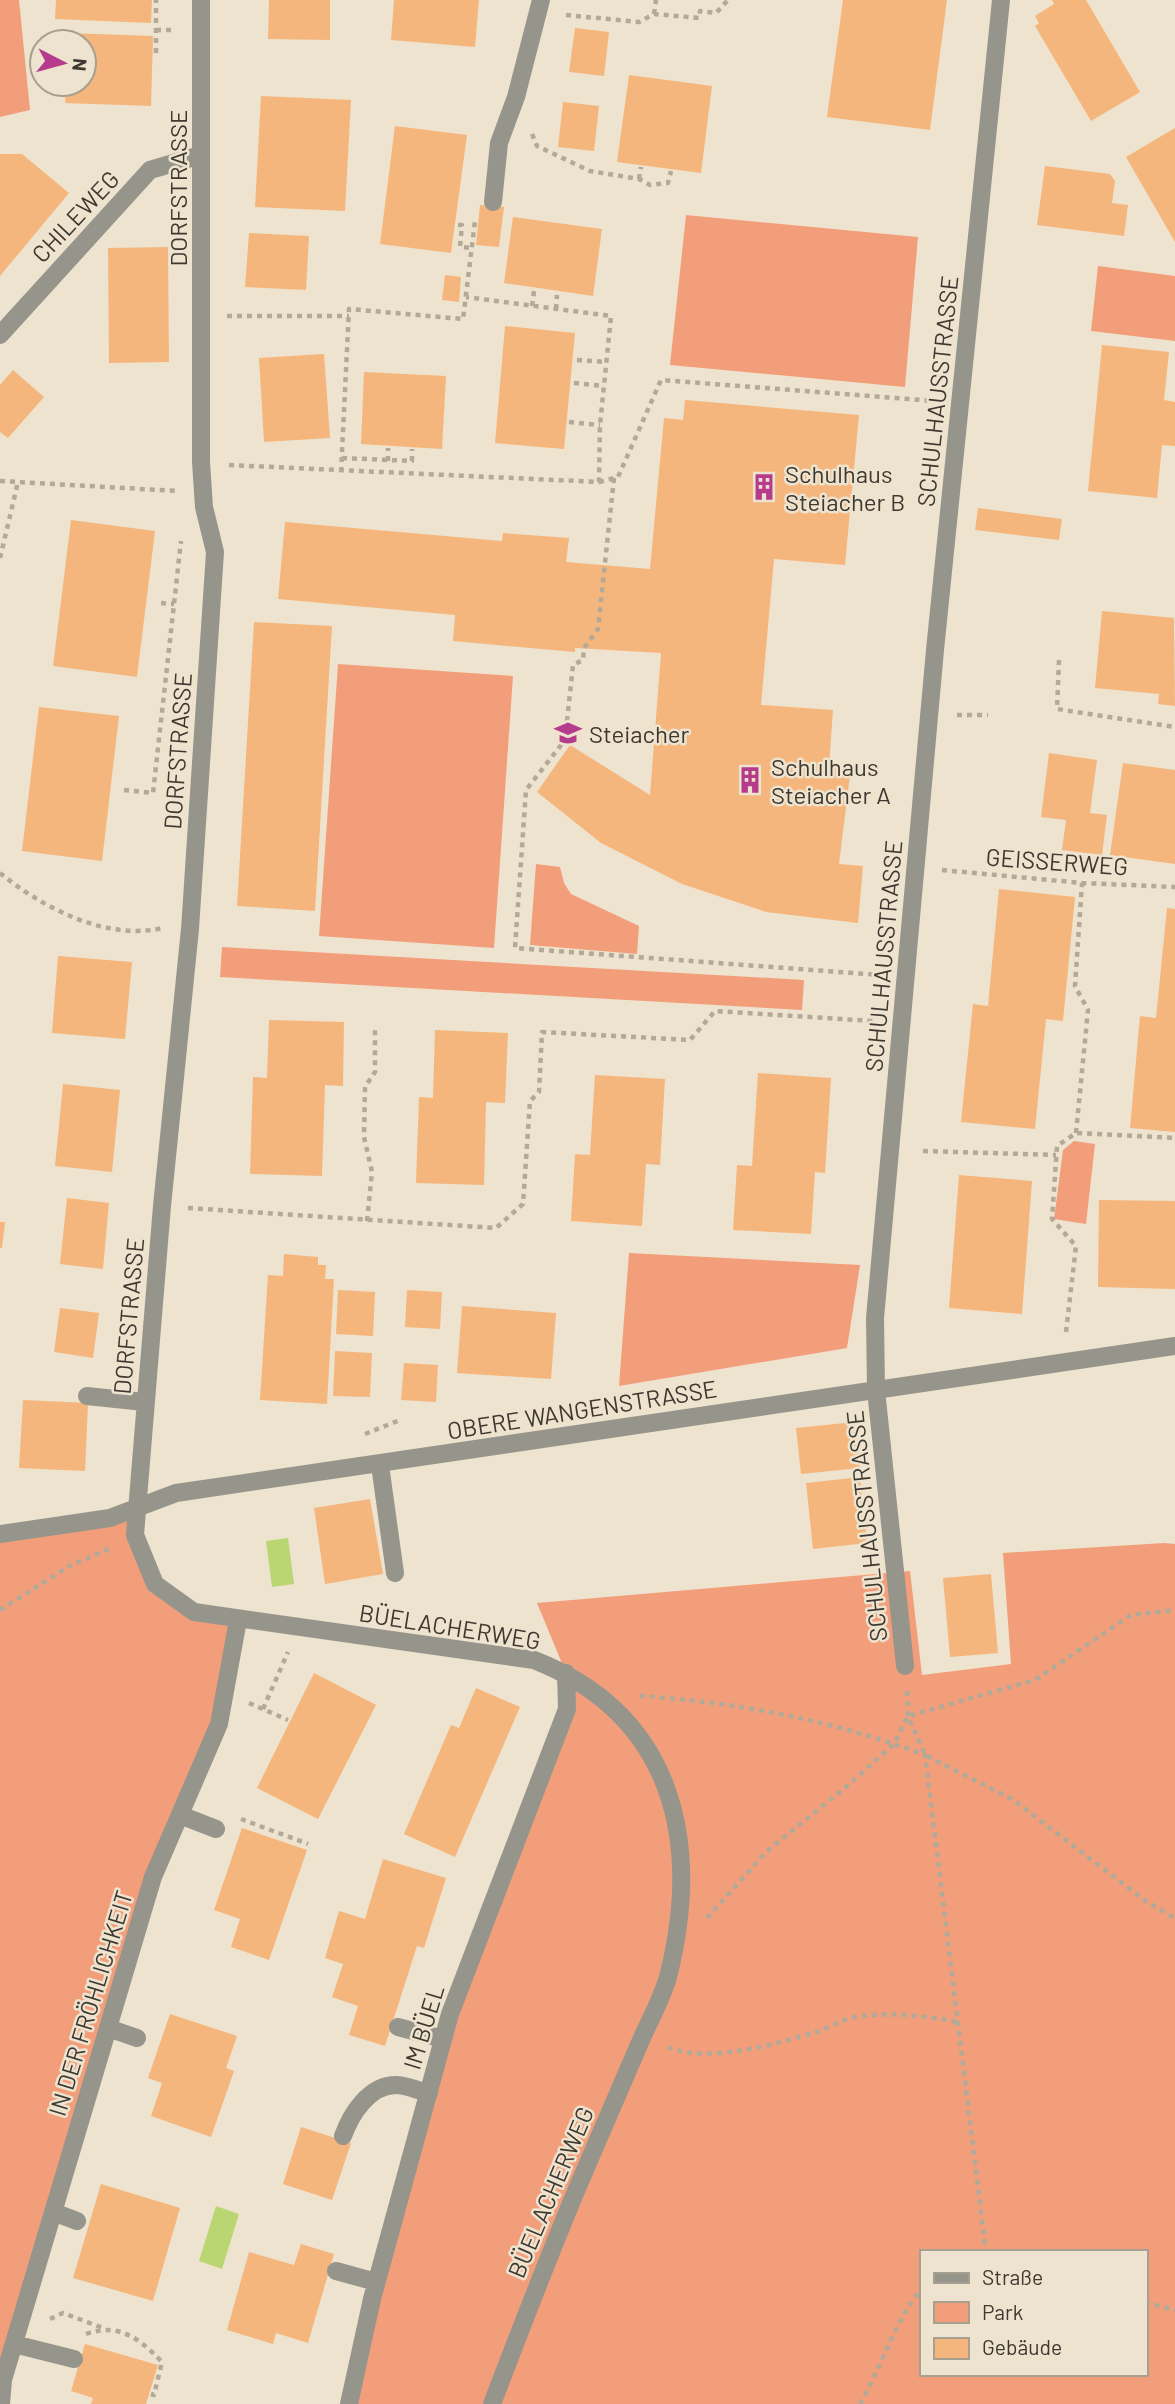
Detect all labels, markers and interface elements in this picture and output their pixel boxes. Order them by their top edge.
north arrow [28,28,98,98]
text: N [68,57,93,72]
street label: DORFSTRASSE [163,109,192,267]
street label: CHILEWEG [25,164,125,268]
street label: SCHULHAUSSTRASSE [910,274,964,508]
place label: Schulhaus Steiacher B [785,459,905,516]
building icon: Schulhaus Steiacher B [749,472,779,502]
street label: DORFSTRASSE [157,672,197,830]
school or university icon: Steiacher [553,718,583,748]
place label: Steiacher [589,719,690,748]
place label: Schulhaus Steiacher A [771,752,891,809]
building icon: Schulhaus Steiacher A [735,765,765,795]
street label: SCHULHAUSSTRASSE [858,839,908,1073]
street label: GEISSERWEG [985,842,1129,880]
street label: DORFSTRASSE [107,1237,149,1395]
street label: OBERE WANGENSTRASSE [445,1373,719,1445]
street label: SCHULHAUSSTRASSE [839,1409,893,1643]
street label: BÜELACHERWEG [357,1597,543,1655]
street label: IN DER FRÖHLICHKEIT [42,1887,138,2119]
street label: IM BÜEL [396,1981,450,2073]
street label: BÜELACHERWEG [501,2102,599,2282]
legend [920,2250,1147,2376]
text: Straße [982,2264,1043,2289]
text: Park [982,2299,1023,2324]
text: Gebäude [982,2334,1062,2359]

